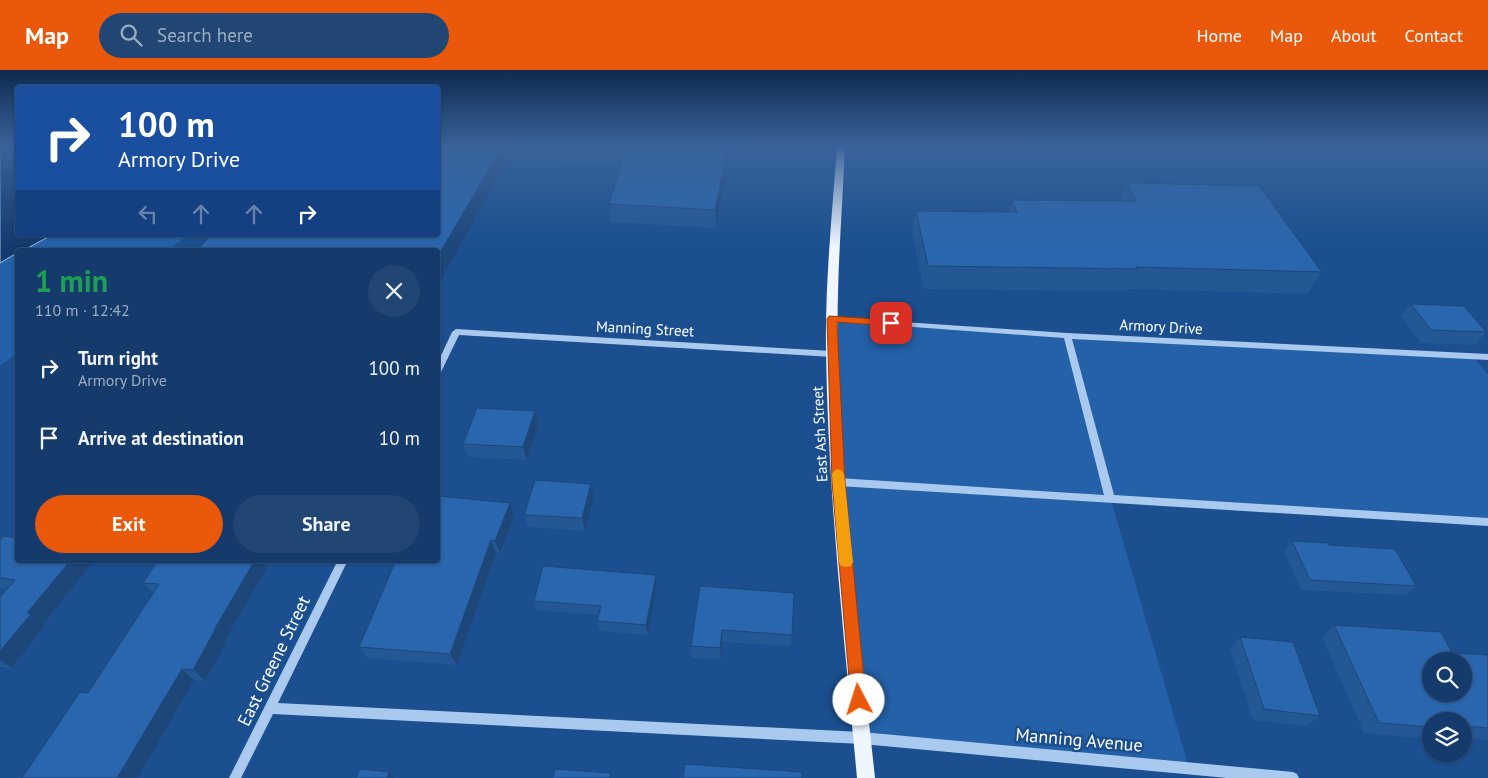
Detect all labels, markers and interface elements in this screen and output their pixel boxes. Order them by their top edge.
search box [99,13,449,58]
text: Map [25,20,69,51]
icon: search [117,21,145,49]
text: Search here [157,23,253,47]
text: Home [1196,24,1242,47]
text: Map [1270,24,1303,47]
text: About [1331,24,1377,47]
text: Contact [1405,24,1463,47]
text: 100 m [118,101,215,147]
icon: right [35,105,100,170]
text: Armory Drive [118,145,240,173]
icon: left [134,200,162,228]
icon: ahead [187,200,215,228]
icon: ahead [240,200,268,228]
icon: right [293,200,321,228]
text: 1 min [35,261,108,300]
button: close [368,265,420,317]
text: 110 m · 12:42 [35,300,130,320]
pin [870,302,912,344]
icon: arrive [877,309,905,337]
street label: Armory Drive [1119,315,1203,338]
street label: Manning Street [595,316,695,341]
text: Turn right [78,346,158,370]
icon: right [35,354,63,382]
text: 100 m [368,356,420,380]
text: Armory Drive [78,370,167,390]
street label: East Ash Street [808,386,832,482]
icon: arrive [35,424,63,452]
text: Arrive at destination [78,426,244,450]
text: 10 m [379,426,420,450]
button: Exit [35,495,223,553]
button: Share [233,495,420,553]
street label: East Greene Street [232,592,315,730]
map controls [1422,652,1472,762]
button: search [1422,652,1472,702]
position arrow [832,673,884,725]
button: layers [1422,712,1472,762]
street label: Manning Avenue [1014,722,1144,757]

